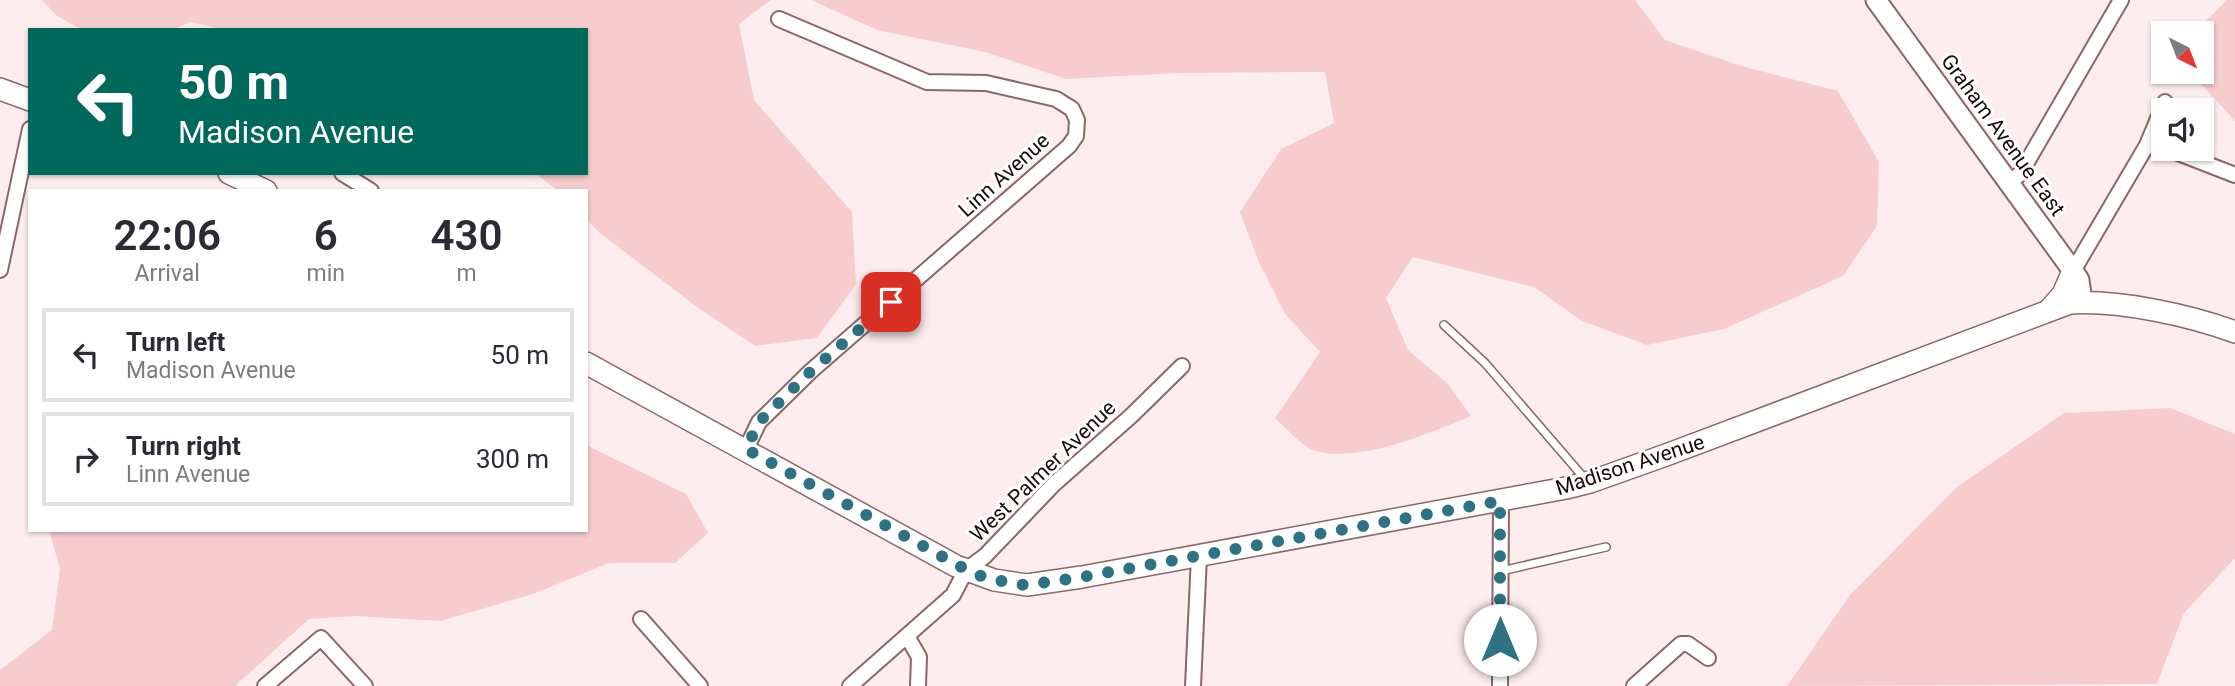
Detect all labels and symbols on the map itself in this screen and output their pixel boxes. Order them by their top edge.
north arrow [2151,21,2214,84]
street label: Graham Avenue East [1936,49,2070,221]
street label: Linn Avenue [954,128,1054,222]
pin [861,272,921,332]
street label: West Palmer Avenue [965,395,1121,547]
street label: Madison Avenue [1553,430,1707,500]
position arrow [1463,603,1537,677]

